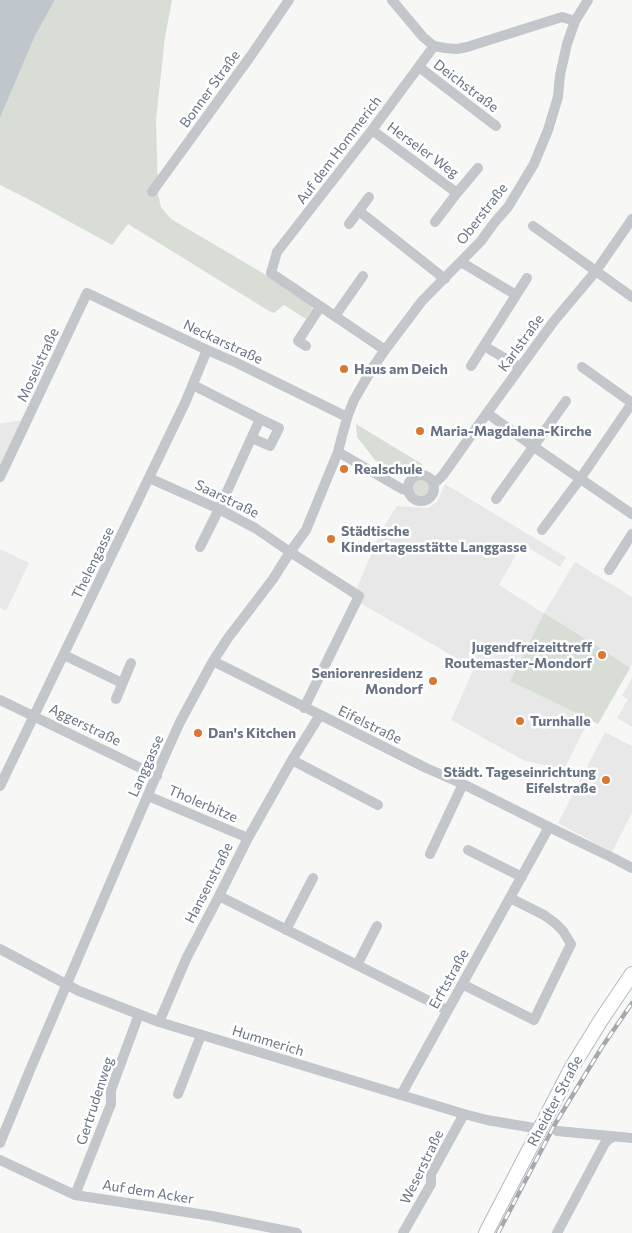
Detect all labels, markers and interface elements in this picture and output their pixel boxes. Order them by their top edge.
street label: Bonner Straße [176,47,244,131]
street label: Deichstraße [430,56,502,116]
street label: Auf dem Hommerich [293,93,385,207]
street label: Herseler Weg [384,118,462,182]
street label: Oberstraße [453,180,511,248]
street label: Karlstraße [495,311,547,375]
street label: Neckarstraße [181,316,265,368]
street label: Moselstraße [14,325,62,405]
place label: Haus am Deich [354,361,448,377]
marker: Haus am Deich [338,363,350,375]
place label: Maria-Magdalena-Kirche [430,423,592,439]
marker: Maria-Magdalena-Kirche [414,425,426,437]
place label: Realschule [354,461,422,477]
marker: Realschule [338,463,350,475]
street label: Saarstraße [192,476,262,522]
place label: Städtische Kindertagesstätte Langgasse [341,523,527,556]
street label: Thelengasse [68,524,118,602]
marker: Städtische Kindertagesstätte Langgasse [325,533,337,545]
place label: Jugendfreizeittreff Routemaster-Mondorf [444,639,592,672]
marker: Jugendfreizeittreff Routemaster-Mondorf [596,649,608,661]
place label: Seniorenresidenz Mondorf [312,665,423,698]
marker: Seniorenresidenz Mondorf [427,675,439,687]
street label: Aggerstraße [46,700,124,750]
street label: Eifelstraße [335,702,405,748]
place label: Turnhalle [530,713,590,729]
marker: Turnhalle [514,715,526,727]
place label: Dan's Kitchen [208,725,296,741]
marker: Dan's Kitchen [192,727,204,739]
street label: Langgasse [125,732,167,800]
place label: Städt. Tageseinrichtung Eifelstraße [444,764,596,796]
marker: Städt. Tageseinrichtung Eifelstraße [600,774,612,786]
street label: Tholerbitze [166,782,240,826]
street label: Hansenstraße [181,840,237,926]
street label: Erftstraße [426,946,472,1012]
street label: Hummerich [230,1022,306,1060]
street label: Rheidter Straße [524,1053,586,1149]
street label: Gertrudenweg [73,1055,117,1147]
street label: Weserstraße [397,1127,447,1207]
street label: Auf dem Acker [101,1176,195,1208]

